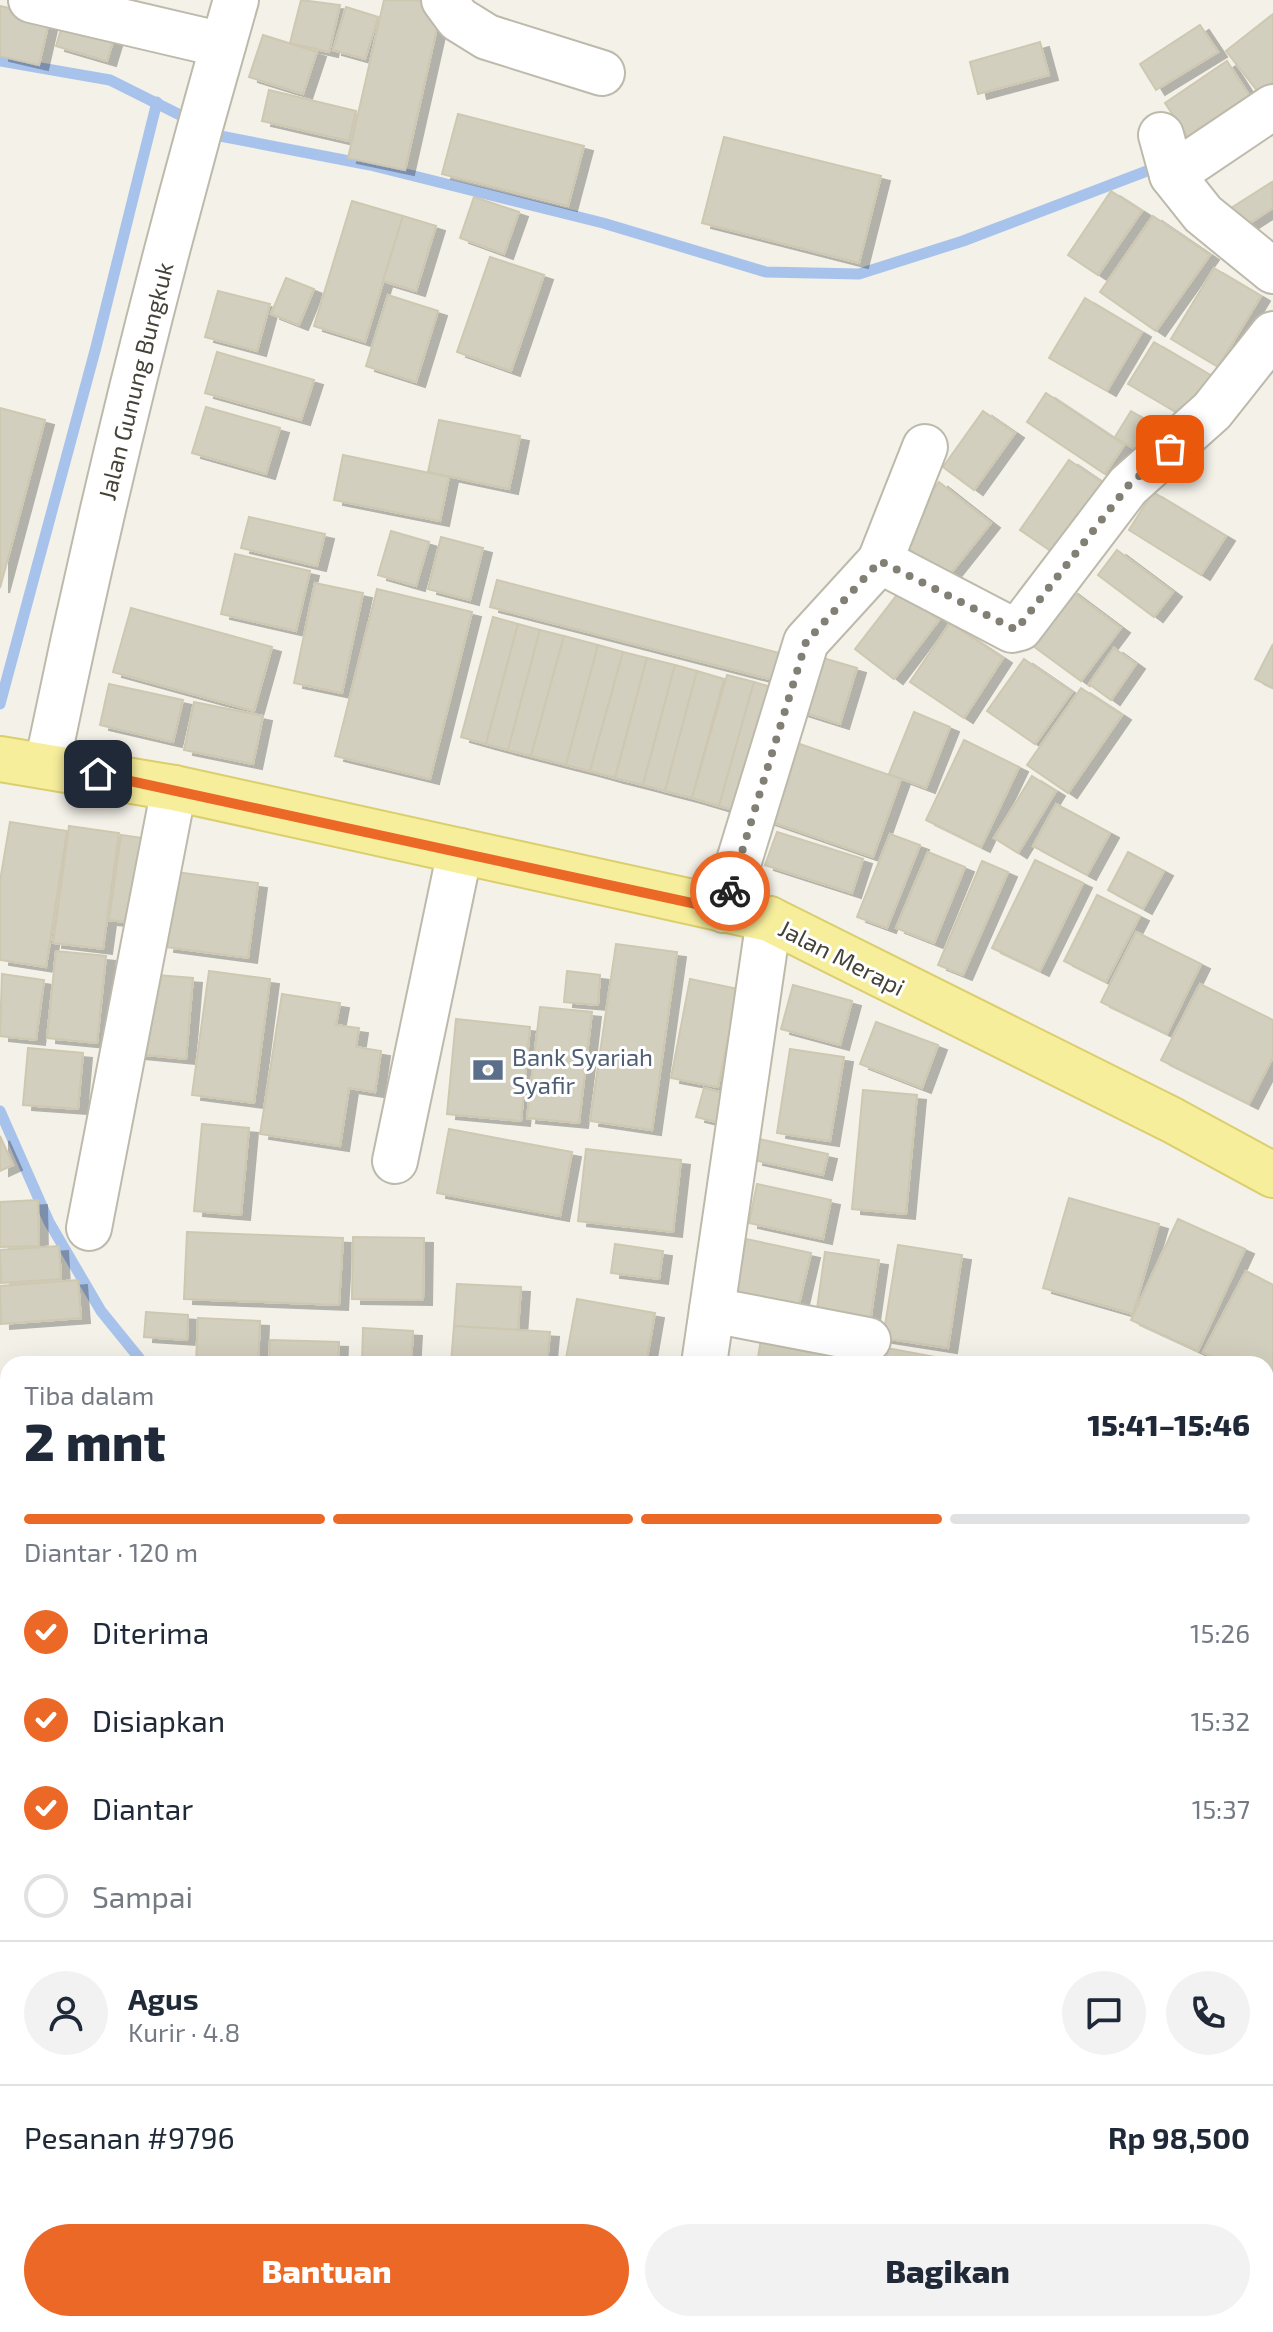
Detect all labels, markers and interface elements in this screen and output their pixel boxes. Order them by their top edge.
street label: Jalan Gunung Bungkuk [91,259,179,503]
pin [1136,415,1204,483]
icon: bag [1148,427,1192,471]
pin [64,740,132,808]
icon: home [76,752,120,796]
courier [690,851,770,931]
icon: bike [708,869,752,913]
street label: Jalan Merapi [774,913,910,1001]
place label: Bank Syariah Syafir [512,1042,653,1099]
bank icon: Bank Syariah Syafir [471,1053,505,1087]
text: Tiba dalam [24,1379,154,1410]
text: 15:41–15:46 [1087,1406,1250,1442]
text: 2 mnt [24,1409,166,1471]
text: Diantar · 120 m [24,1536,198,1567]
icon: check [24,1610,68,1654]
text: Diterima [92,1614,209,1650]
text: 15:26 [1190,1617,1250,1648]
icon: check [24,1698,68,1742]
text: Disiapkan [92,1702,225,1738]
text: 15:32 [1191,1705,1250,1736]
icon: check [24,1786,68,1830]
text: Diantar [92,1790,193,1826]
text: 15:37 [1192,1793,1250,1824]
text: Sampai [92,1878,193,1914]
button: person [24,1971,108,2055]
button: chat [1062,1971,1146,2055]
button: phone [1166,1971,1250,2055]
text: Agus [128,1980,199,2016]
text: Kurir · 4.8 [128,2016,240,2047]
text: Pesanan #9796 [24,2119,235,2155]
text: Rp 98,500 [1108,2119,1250,2155]
button: Bantuan [24,2224,629,2316]
button: Bagikan [645,2224,1250,2316]

